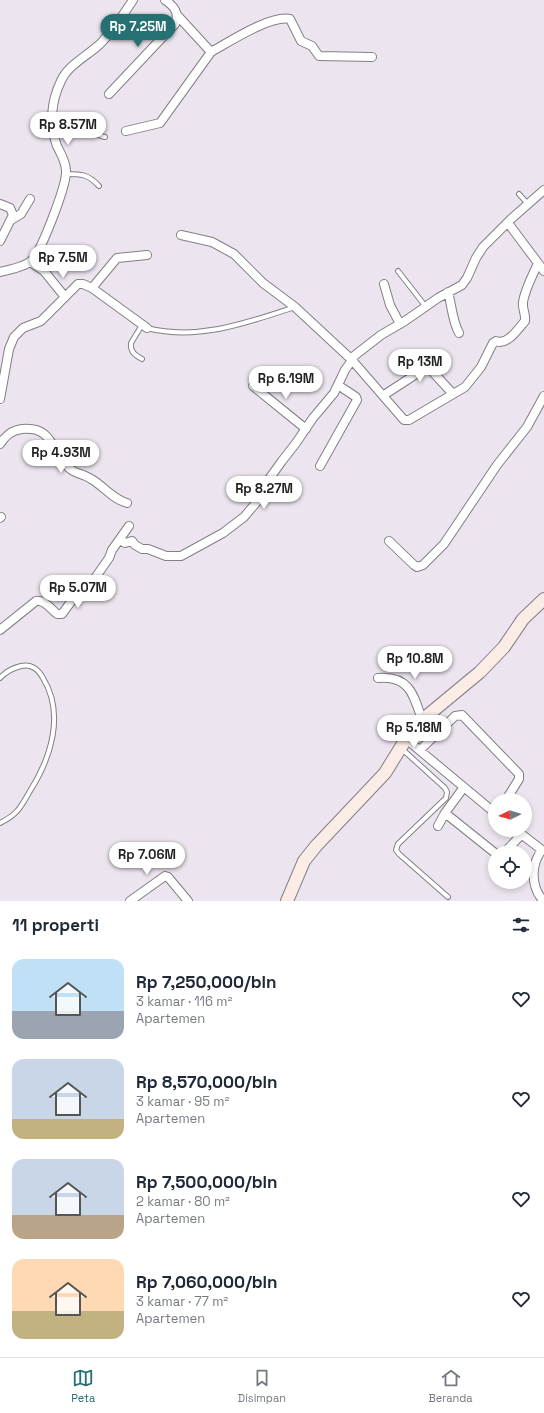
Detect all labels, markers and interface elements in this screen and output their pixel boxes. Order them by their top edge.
pin: Rp 7.25M [97,14,179,48]
text: Rp 7.25M [110,18,167,35]
pin: Rp 8.57M [27,112,109,146]
text: Rp 8.57M [39,116,97,133]
pin: Rp 7.5M [26,245,100,279]
text: Rp 7.5M [38,249,88,266]
pin: Rp 13M [387,349,453,383]
text: Rp 13M [397,353,443,370]
pin: Rp 6.19M [245,366,327,400]
text: Rp 6.19M [258,370,314,387]
pin: Rp 4.93M [20,440,102,474]
text: Rp 4.93M [31,444,91,461]
pin: Rp 8.27M [223,476,305,510]
text: Rp 8.27M [235,480,293,497]
pin: Rp 5.07M [37,575,119,609]
text: Rp 5.07M [49,579,107,596]
pin: Rp 10.8M [374,646,456,680]
text: Rp 10.8M [386,650,444,667]
pin: Rp 5.18M [373,715,455,749]
text: Rp 5.18M [386,719,442,736]
north arrow [488,793,532,837]
map controls [488,793,532,889]
pin: Rp 7.06M [106,842,188,876]
button: locate [488,845,532,889]
text: Rp 7.06M [118,846,176,863]
text: 11 properti [12,914,99,936]
icon: filters [510,914,532,936]
text: Rp 7,250,000/bln [136,971,277,993]
icon: home [44,975,92,1023]
icon: heart [510,988,532,1010]
text: 3 kamar · 116 m² [136,993,232,1010]
text: Apartemen [136,1010,205,1027]
text: Rp 8,570,000/bln [136,1071,278,1093]
icon: home [44,1075,92,1123]
icon: heart [510,1088,532,1110]
text: 3 kamar · 95 m² [136,1093,229,1110]
text: Apartemen [136,1110,205,1127]
text: Rp 7,500,000/bln [136,1171,277,1193]
icon: home [44,1175,92,1223]
icon: heart [510,1188,532,1210]
text: 2 kamar · 80 m² [136,1193,230,1210]
text: Apartemen [136,1210,205,1227]
text: Rp 7,060,000/bln [136,1271,278,1293]
icon: home [44,1275,92,1323]
icon: heart [510,1288,532,1310]
text: 3 kamar · 77 m² [136,1293,228,1310]
text: Apartemen [136,1310,205,1327]
tab: Peta [71,1367,95,1405]
tab: Disimpan [238,1367,286,1405]
tab: Beranda [428,1367,473,1405]

